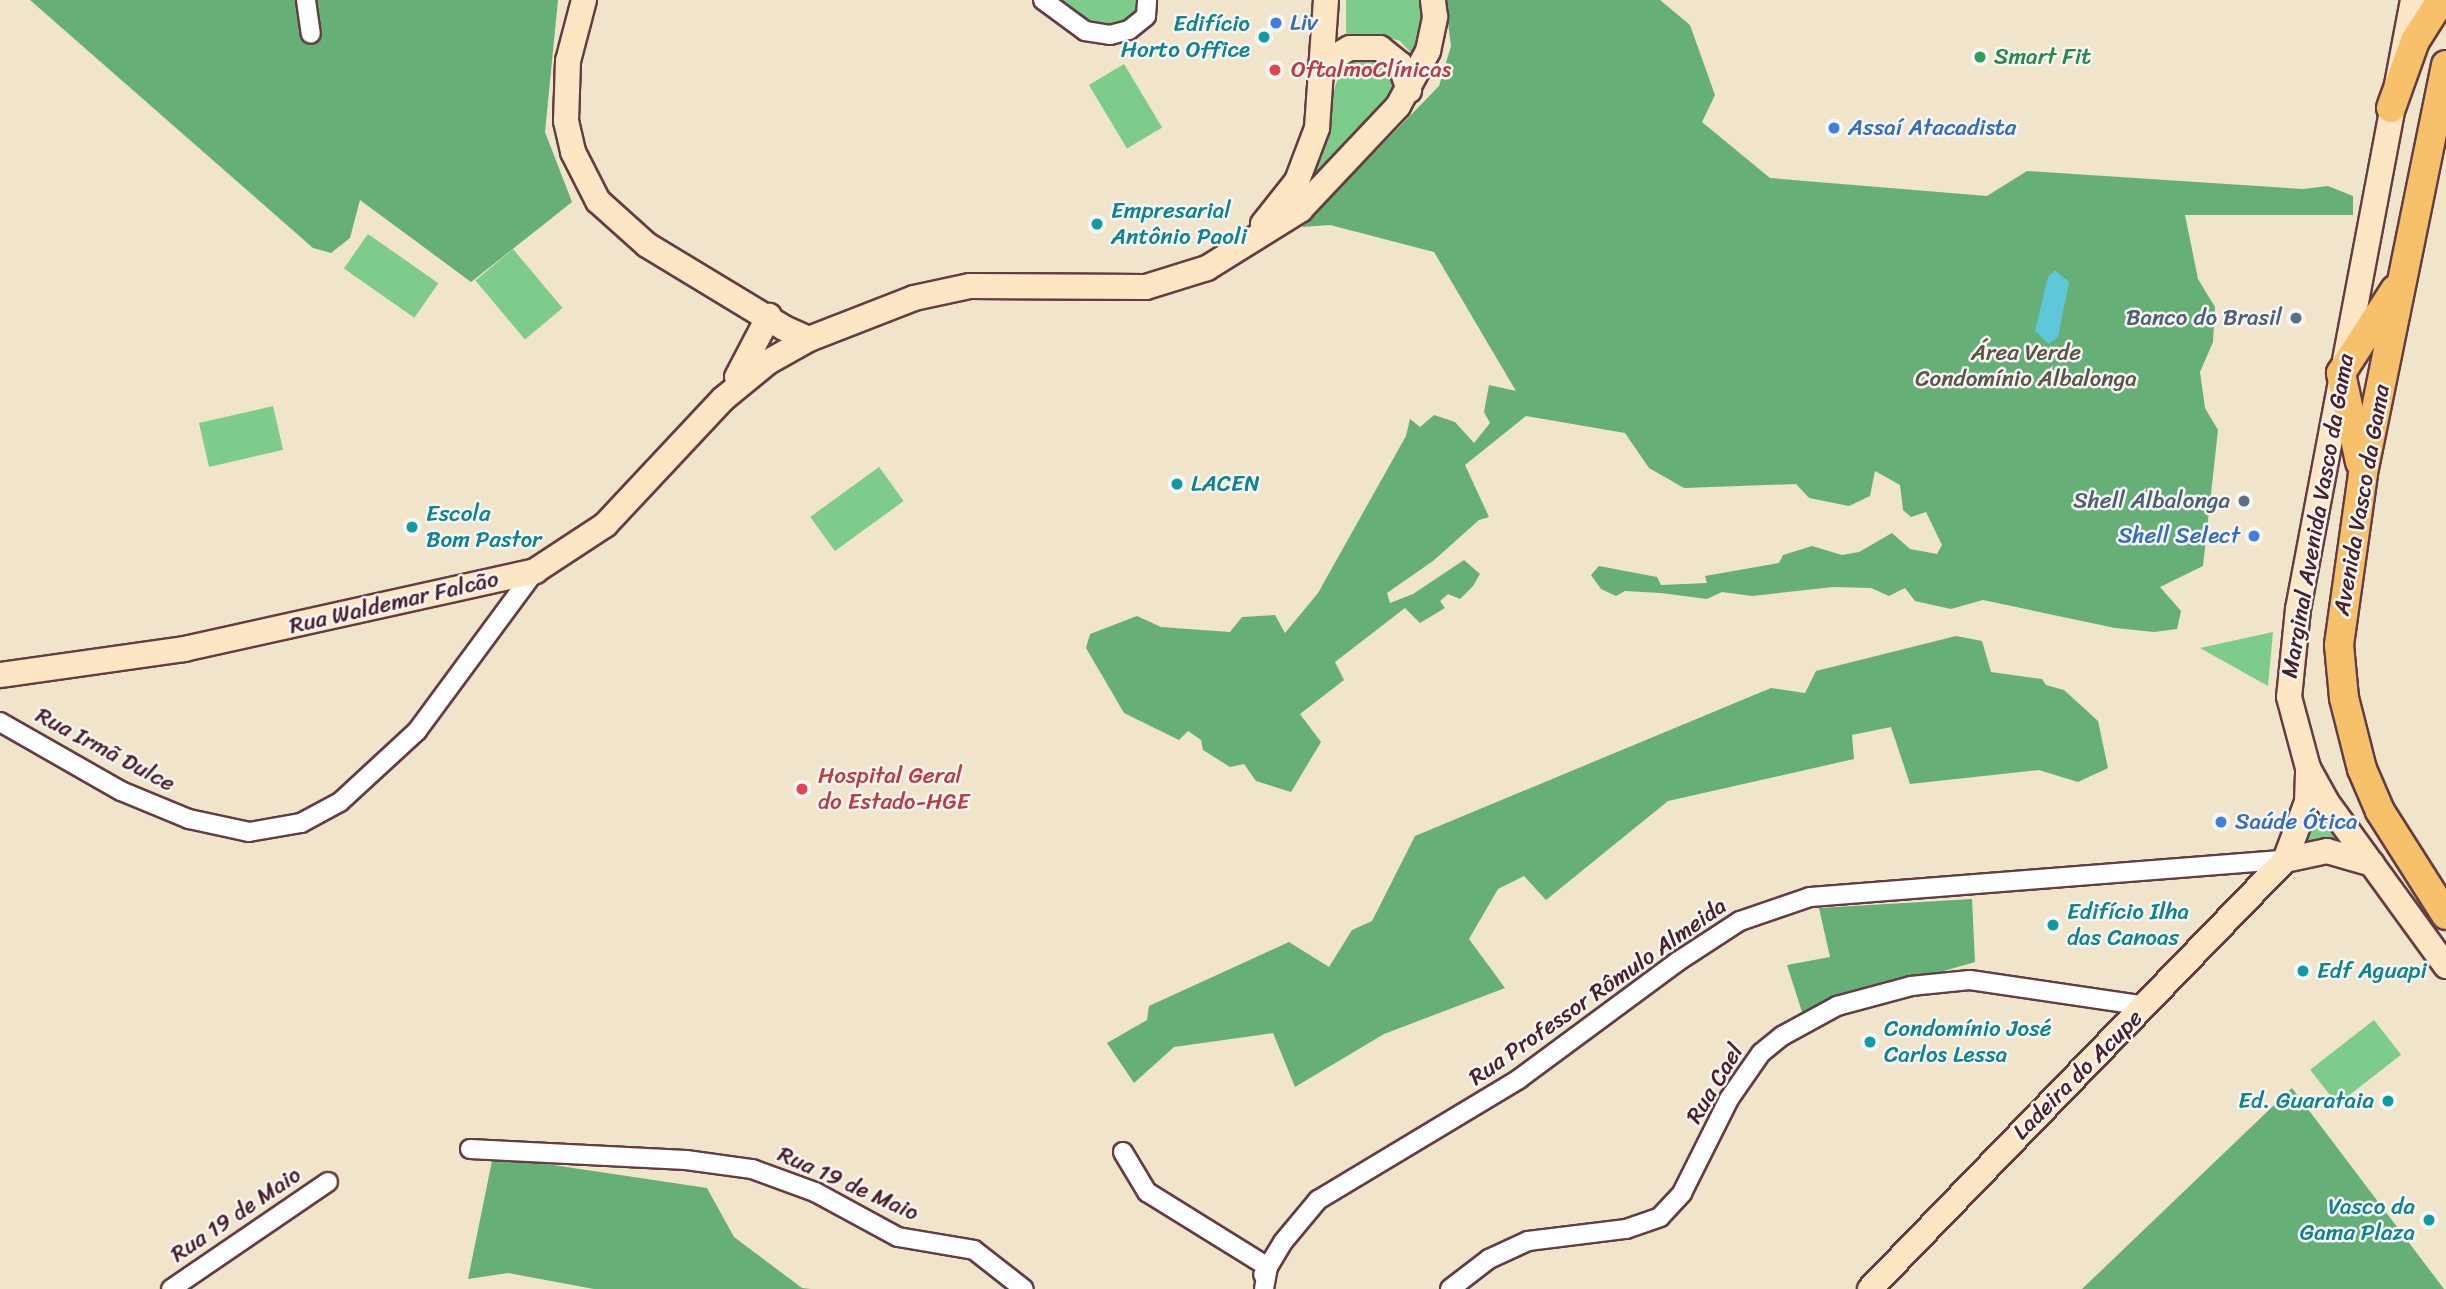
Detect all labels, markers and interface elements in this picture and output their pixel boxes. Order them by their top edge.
place label: Liv [1290,9,1318,37]
place label: Edifício Horto Office [1120,10,1250,64]
marker: Liv [1268,15,1284,31]
marker: Edifício Horto Office [1256,29,1272,45]
place label: Smart Fit [1994,43,2091,71]
marker: Smart Fit [1972,49,1988,65]
place label: OftalmoClínicas [1291,56,1451,84]
marker: OftalmoClínicas [1265,60,1285,80]
place label: Assaí Atacadista [1848,114,2018,142]
marker: Assaí Atacadista [1826,120,1842,136]
place label: Empresarial Antônio Paoli [1111,197,1247,251]
marker: Empresarial Antônio Paoli [1089,216,1105,232]
place label: Banco do Brasil [2126,304,2282,332]
marker: Banco do Brasil [2288,310,2304,326]
park label: Área Verde Condomínio Albalonga [1915,339,2137,393]
street label: Marginal Avenida Vasco da Gama [2276,352,2360,680]
street label: Avenida Vasco da Gama [2328,382,2396,618]
place label: LACEN [1191,470,1260,498]
marker: LACEN [1169,476,1185,492]
place label: Shell Albalonga [2073,487,2230,515]
marker: Shell Albalonga [2236,493,2252,509]
place label: Escola Bom Pastor [426,500,543,554]
marker: Escola Bom Pastor [404,519,420,535]
place label: Shell Select [2117,522,2240,550]
marker: Shell Select [2246,528,2262,544]
street label: Rua Waldemar Falcão [287,566,501,640]
street label: Rua Irmã Dulce [31,702,179,798]
place label: Hospital Geral do Estado-HGE [818,762,971,816]
marker: Hospital Geral do Estado-HGE [792,779,812,799]
place label: Saúde Ótica [2235,808,2358,836]
marker: Saúde Ótica [2213,814,2229,830]
street label: Rua Professor Rômulo Almeida [1464,892,1732,1092]
place label: Edifício Ilha das Canoas [2067,898,2189,952]
marker: Edifício Ilha das Canoas [2045,917,2061,933]
place label: Edf Aguapi [2317,957,2427,985]
marker: Edf Aguapi [2295,963,2311,979]
street label: Ladeira do Acupe [2007,1004,2149,1146]
place label: Condomínio José Carlos Lessa [1884,1015,2052,1069]
marker: Condomínio José Carlos Lessa [1862,1034,1878,1050]
street label: Rua Cael [1680,1039,1750,1129]
place label: Ed. Guarataia [2238,1087,2374,1115]
marker: Ed. Guarataia [2380,1093,2396,1109]
street label: Rua 19 de Maio [773,1141,923,1227]
street label: Rua 19 de Maio [165,1161,307,1269]
place label: Vasco da Gama Plaza [2299,1193,2415,1247]
marker: Vasco da Gama Plaza [2421,1212,2437,1228]

